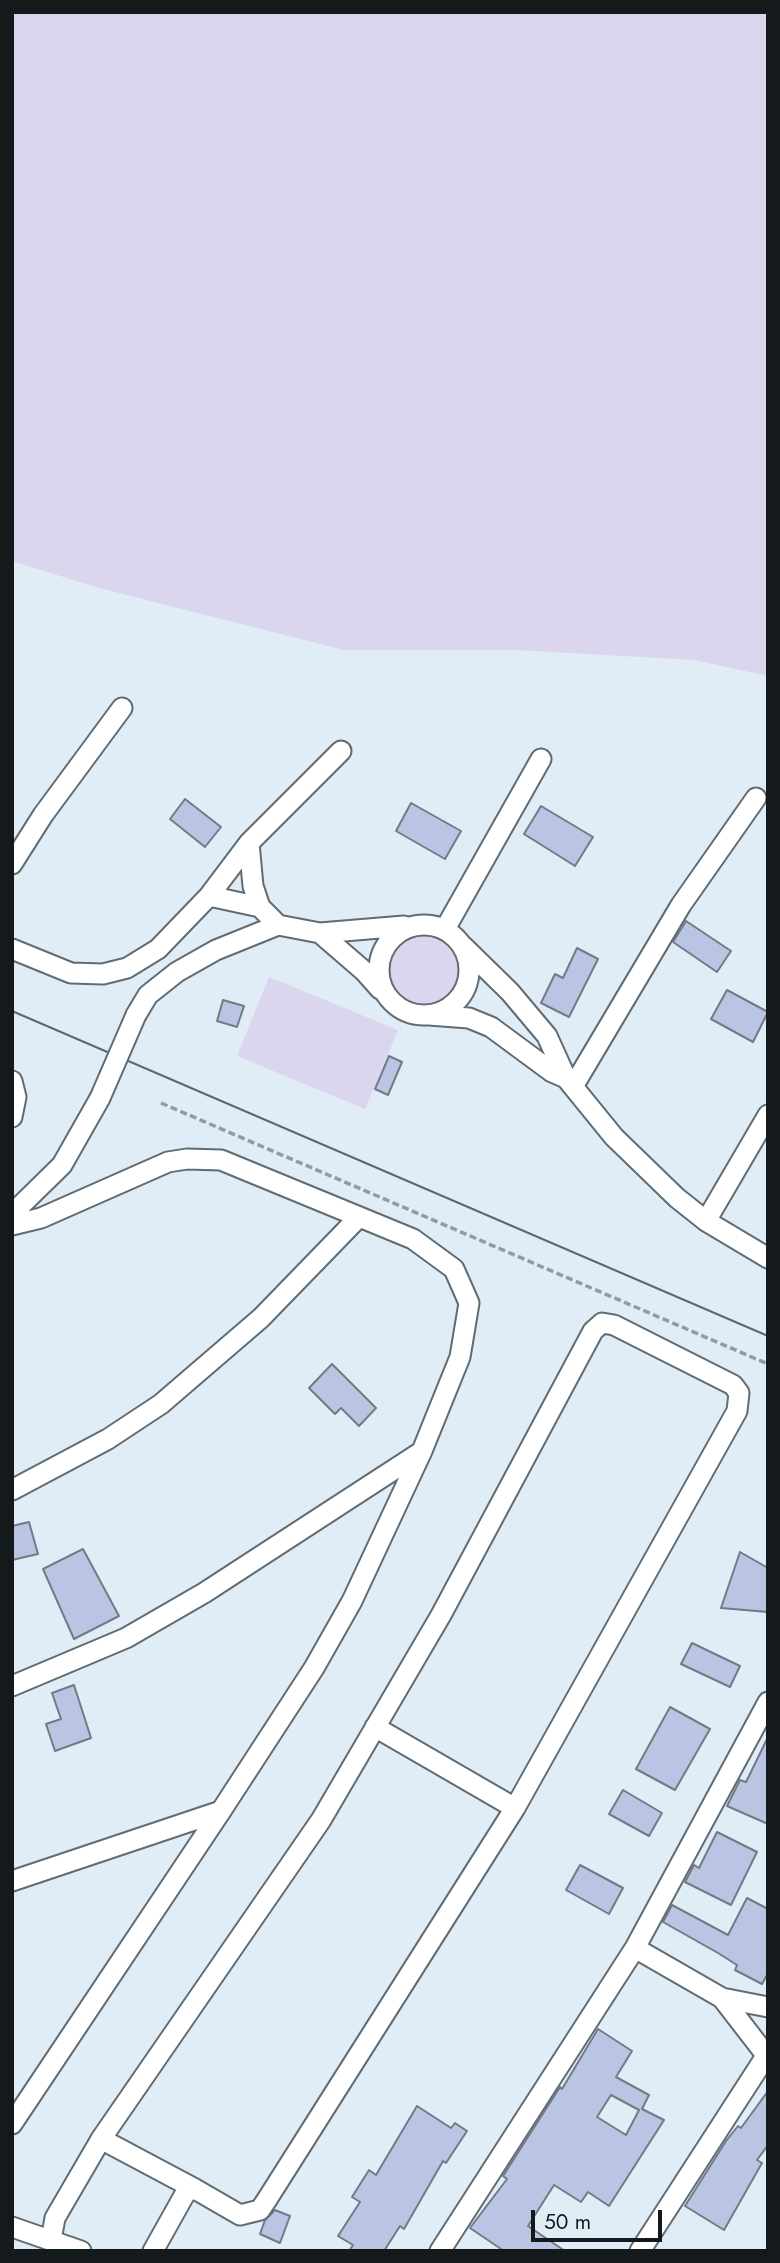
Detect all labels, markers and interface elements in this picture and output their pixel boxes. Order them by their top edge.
scale bar [535,2196,666,2240]
text: 50 m [544,2207,591,2237]

